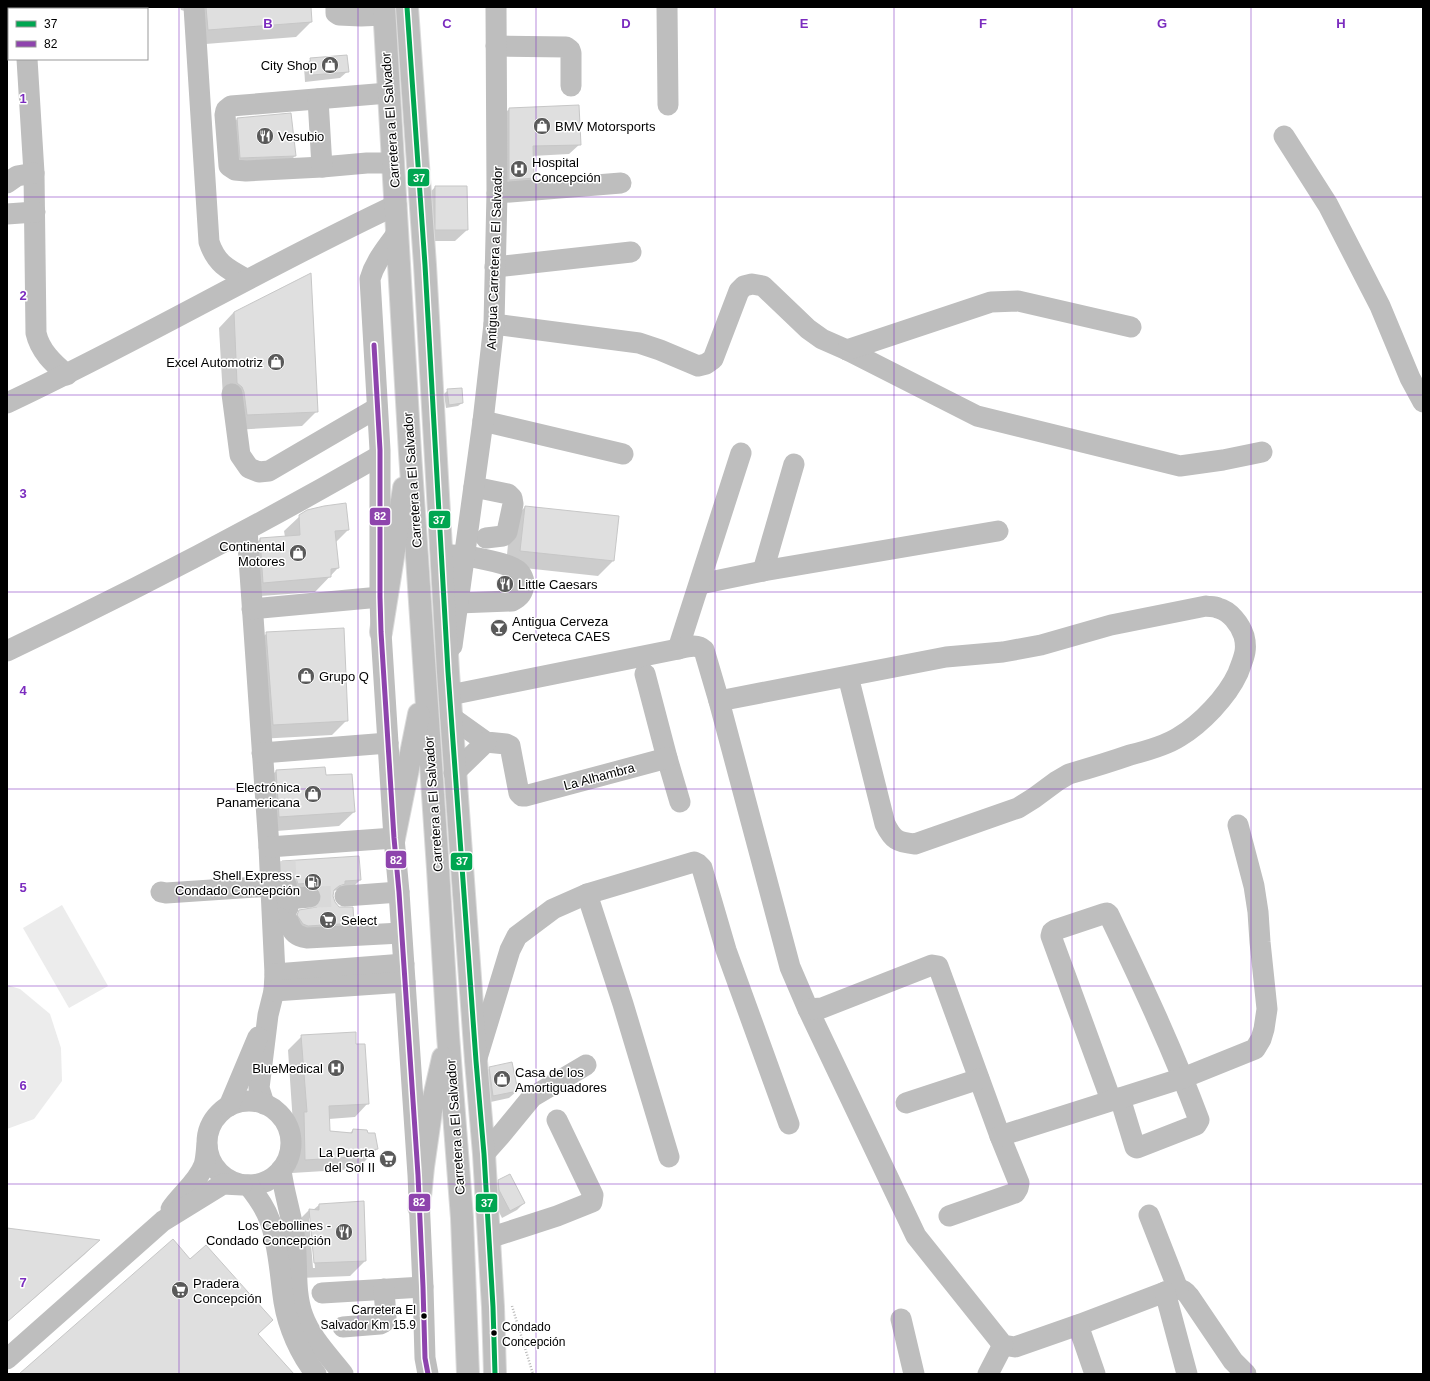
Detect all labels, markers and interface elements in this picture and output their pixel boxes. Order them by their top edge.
legend [8,8,148,60]
text: B [263,16,273,31]
text: C [442,16,452,31]
text: D [621,16,631,31]
text: E [800,16,809,31]
text: F [979,16,987,31]
text: G [1157,16,1167,31]
text: H [1336,16,1346,31]
text: 37 [44,17,58,31]
text: 82 [44,37,58,51]
street label: Carretera a El Salvador [378,51,403,188]
shop icon: City Shop [320,55,340,75]
place label: City Shop [261,58,317,73]
text: 1 [19,91,27,106]
shop icon: BMV Motorsports [532,116,552,136]
place label: BMV Motorsports [555,119,656,134]
restaurant icon: Vesubio [255,126,275,146]
place label: Vesubio [278,129,324,144]
place label: Hospital Concepción [532,155,601,185]
hospital icon: Hospital Concepción [509,159,529,179]
street label: Antigua Carretera a El Salvador [484,165,505,350]
line badge: 37 [407,168,430,187]
text: 37 [413,172,425,184]
text: 2 [19,288,27,303]
shop icon: Excel Automotriz [266,352,286,372]
place label: Excel Automotriz [166,355,263,370]
street label: Carretera a El Salvador [400,411,425,548]
text: 3 [19,486,27,501]
line badge: 82 [369,507,391,526]
text: 82 [374,510,386,522]
line badge: 37 [428,510,451,529]
text: 37 [433,514,445,526]
place label: Continental Motores [219,539,285,569]
shop icon: Continental Motores [288,543,308,563]
restaurant icon: Little Caesars [495,574,515,594]
place label: Little Caesars [518,577,598,592]
place label: Antigua Cerveza Cerveteca CAES [512,614,611,644]
bar icon: Antigua Cerveza Cerveteca CAES [489,618,509,638]
shop icon: Grupo Q [296,666,316,686]
place label: Grupo Q [319,669,369,684]
text: 4 [19,683,27,698]
street label: Carretera a El Salvador [421,735,446,872]
street label: La Alhambra [562,760,637,793]
place label: Electrónica Panamericana [216,780,301,810]
shop icon: Electrónica Panamericana [303,784,323,804]
line badge: 82 [385,850,407,869]
line badge: 37 [450,852,473,871]
text: 82 [390,854,402,866]
text: 37 [456,855,468,867]
place label: Shell Express - Condado Concepción [175,868,300,898]
fuel station icon: Shell Express - Condado Concepción [303,872,323,892]
text: 5 [19,880,27,895]
supermarket icon: Select [318,910,338,930]
place label: Select [341,913,378,928]
hospital icon: BlueMedical [326,1058,346,1078]
street label: Carretera a El Salvador [443,1058,468,1195]
place label: BlueMedical [252,1061,323,1076]
place label: Casa de los Amortiguadores [515,1065,607,1095]
shop icon: Casa de los Amortiguadores [492,1069,512,1089]
text: 6 [19,1078,27,1093]
place label: La Puerta del Sol II [319,1145,376,1175]
supermarket icon: La Puerta del Sol II [378,1149,398,1169]
line badge: 82 [408,1193,431,1212]
line badge: 37 [475,1193,498,1213]
text: 82 [413,1196,425,1208]
text: 37 [481,1197,493,1209]
place label: Los Cebollines - Condado Concepción [206,1218,331,1248]
restaurant icon: Los Cebollines - Condado Concepción [334,1222,354,1242]
text: 7 [19,1275,27,1290]
place label: Pradera Concepción [193,1276,262,1306]
supermarket icon: Pradera Concepción [170,1280,190,1300]
place label: Carretera El Salvador Km 15.9 [321,1303,416,1332]
marker: Carretera El Salvador Km 15.9 [419,1311,429,1321]
place label: Condado Concepción [502,1320,565,1349]
marker: Condado Concepción [489,1328,499,1338]

